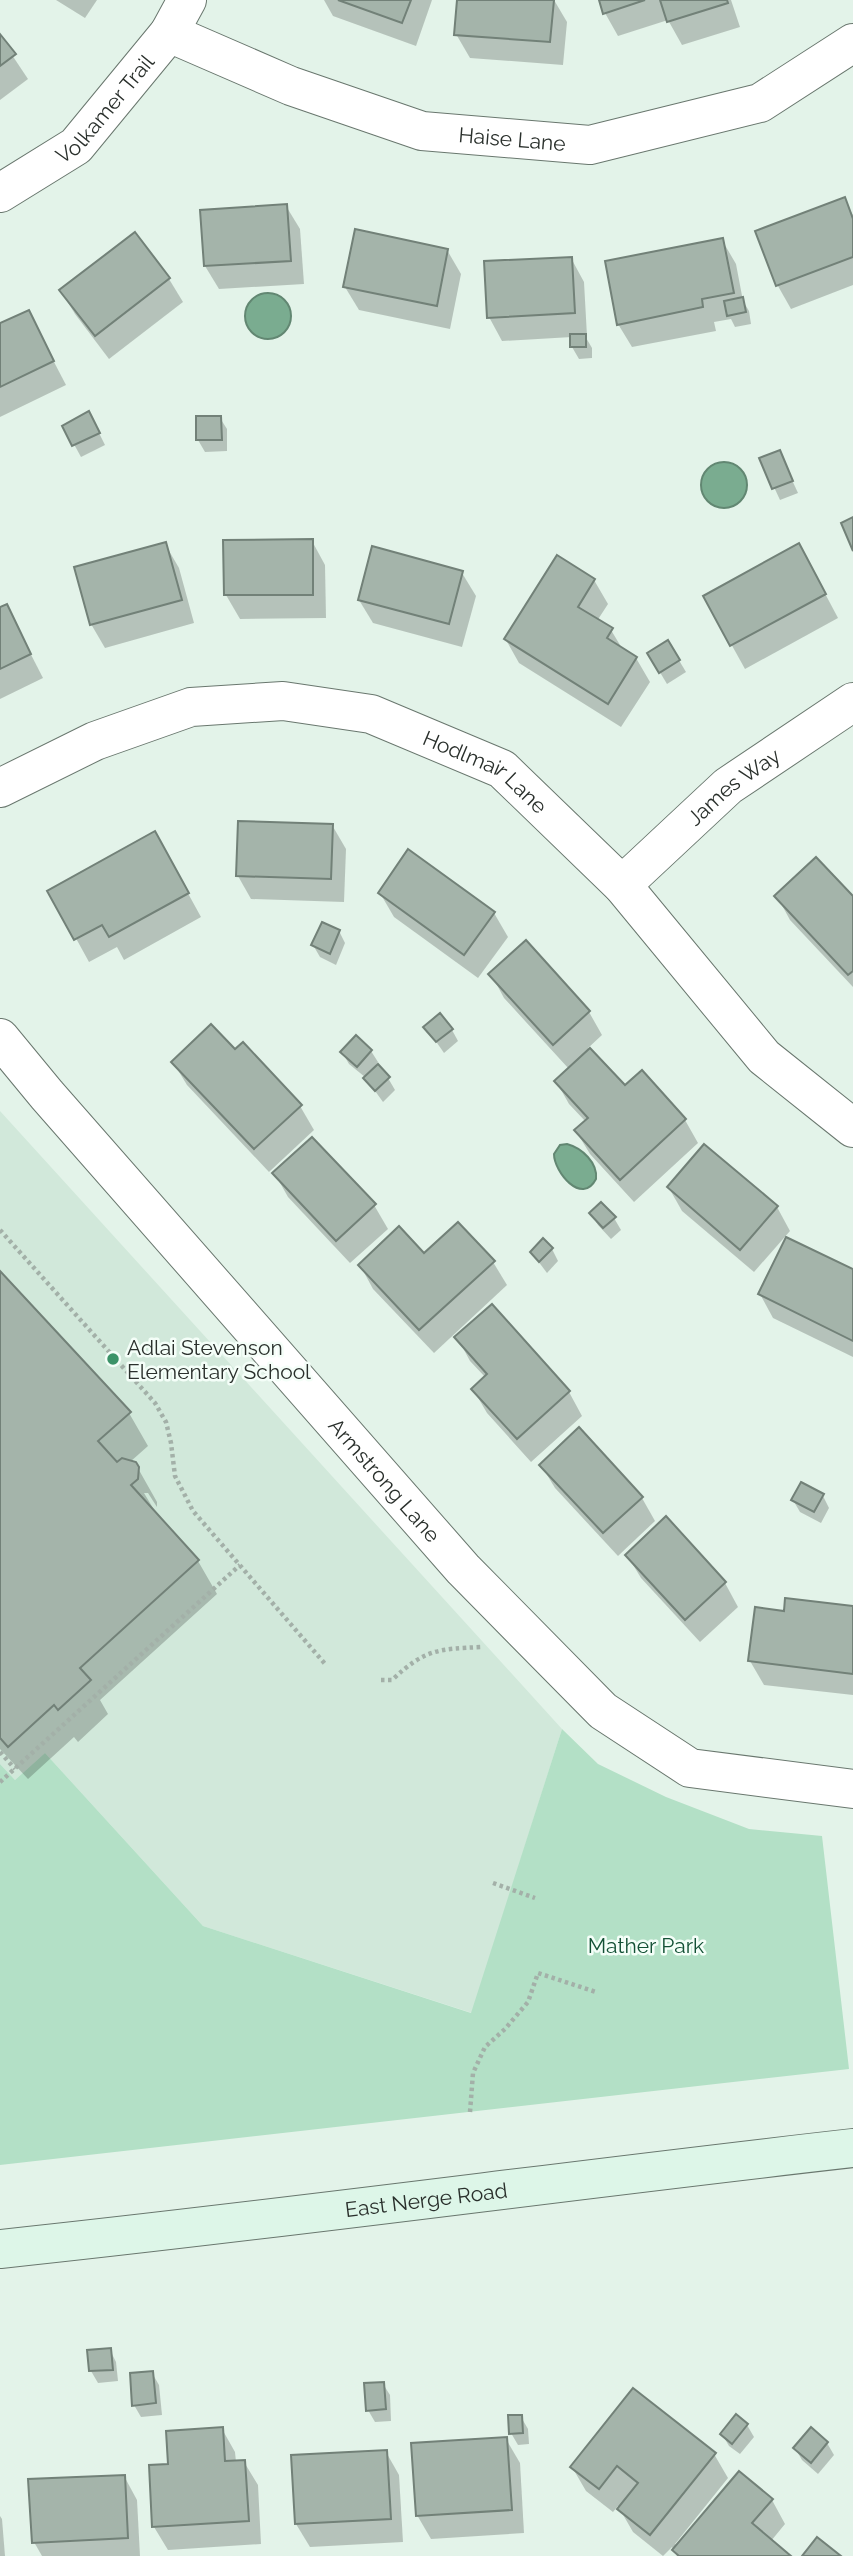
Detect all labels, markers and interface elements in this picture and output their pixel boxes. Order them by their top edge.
street label: Volkamer Trail [51,49,159,168]
street label: Haise Lane [458,122,567,155]
street label: Hodlmair Lane [419,725,553,818]
street label: James Way [682,742,784,830]
place label: Adlai Stevenson Elementary School [127,1335,311,1384]
marker: Adlai Stevenson Elementary School [105,1351,121,1367]
street label: Armstrong Lane [324,1413,446,1547]
park label: Mather Park [588,1933,704,1958]
street label: East Nerge Road [344,2177,509,2222]

